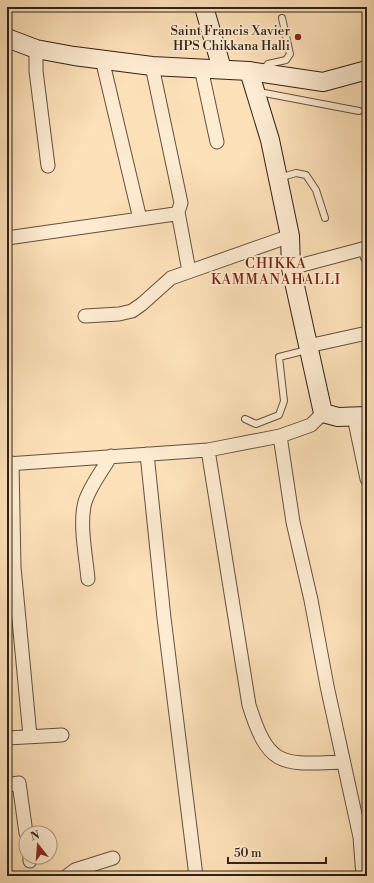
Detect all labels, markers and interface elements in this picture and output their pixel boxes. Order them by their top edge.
place label: Saint Francis Xavier HPS Chikkana Halli [171,23,290,54]
marker: Saint Francis Xavier HPS Chikkana Halli [293,32,303,42]
district label: CHIKKA KAMMANAHALLI [211,255,341,289]
north arrow [18,825,58,865]
text: N [29,828,42,844]
scale bar [228,839,326,865]
text: 50 m [234,846,262,861]

